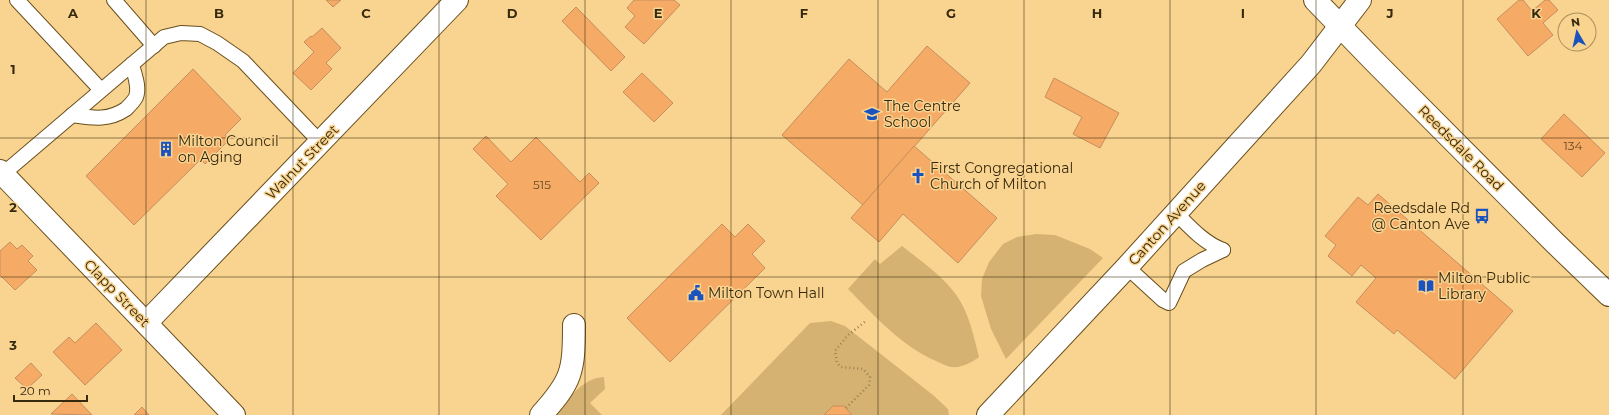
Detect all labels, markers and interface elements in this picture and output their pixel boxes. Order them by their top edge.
text: A [67,5,79,21]
text: B [214,5,224,21]
text: C [361,5,371,21]
text: D [507,5,518,21]
text: E [654,5,663,21]
text: F [800,5,808,21]
text: G [946,5,956,21]
text: H [1092,5,1102,21]
text: I [1241,5,1245,21]
text: J [1385,5,1394,21]
text: K [1531,5,1541,21]
north arrow [1557,12,1597,52]
text: N [1570,15,1581,30]
text: 1 [10,61,16,77]
place label: The Centre School [884,97,961,131]
street label: Reedsdale Road [1414,101,1508,195]
school or university icon: The Centre School [863,105,881,123]
street label: Walnut Street [262,121,343,203]
place label: Milton Council on Aging [178,132,279,166]
house number: 134 [1563,138,1583,153]
building icon: Milton Council on Aging [157,140,175,158]
place label: First Congregational Church of Milton [930,159,1073,193]
church icon: First Congregational Church of Milton [909,167,927,185]
house number: 515 [533,177,551,192]
street label: Canton Avenue [1124,177,1210,269]
text: 2 [9,199,17,215]
place label: Reedsdale Rd @ Canton Ave [1371,199,1470,233]
bus stop icon: Reedsdale Rd @ Canton Ave [1473,207,1491,225]
street label: Clapp Street [80,255,154,331]
place label: Milton Public Library [1438,269,1531,303]
library icon: Milton Public Library [1417,277,1435,295]
public building icon: Milton Town Hall [687,284,705,302]
place label: Milton Town Hall [708,284,825,302]
text: 3 [8,337,17,353]
scale bar [14,377,87,403]
text: 20 m [20,383,51,398]

